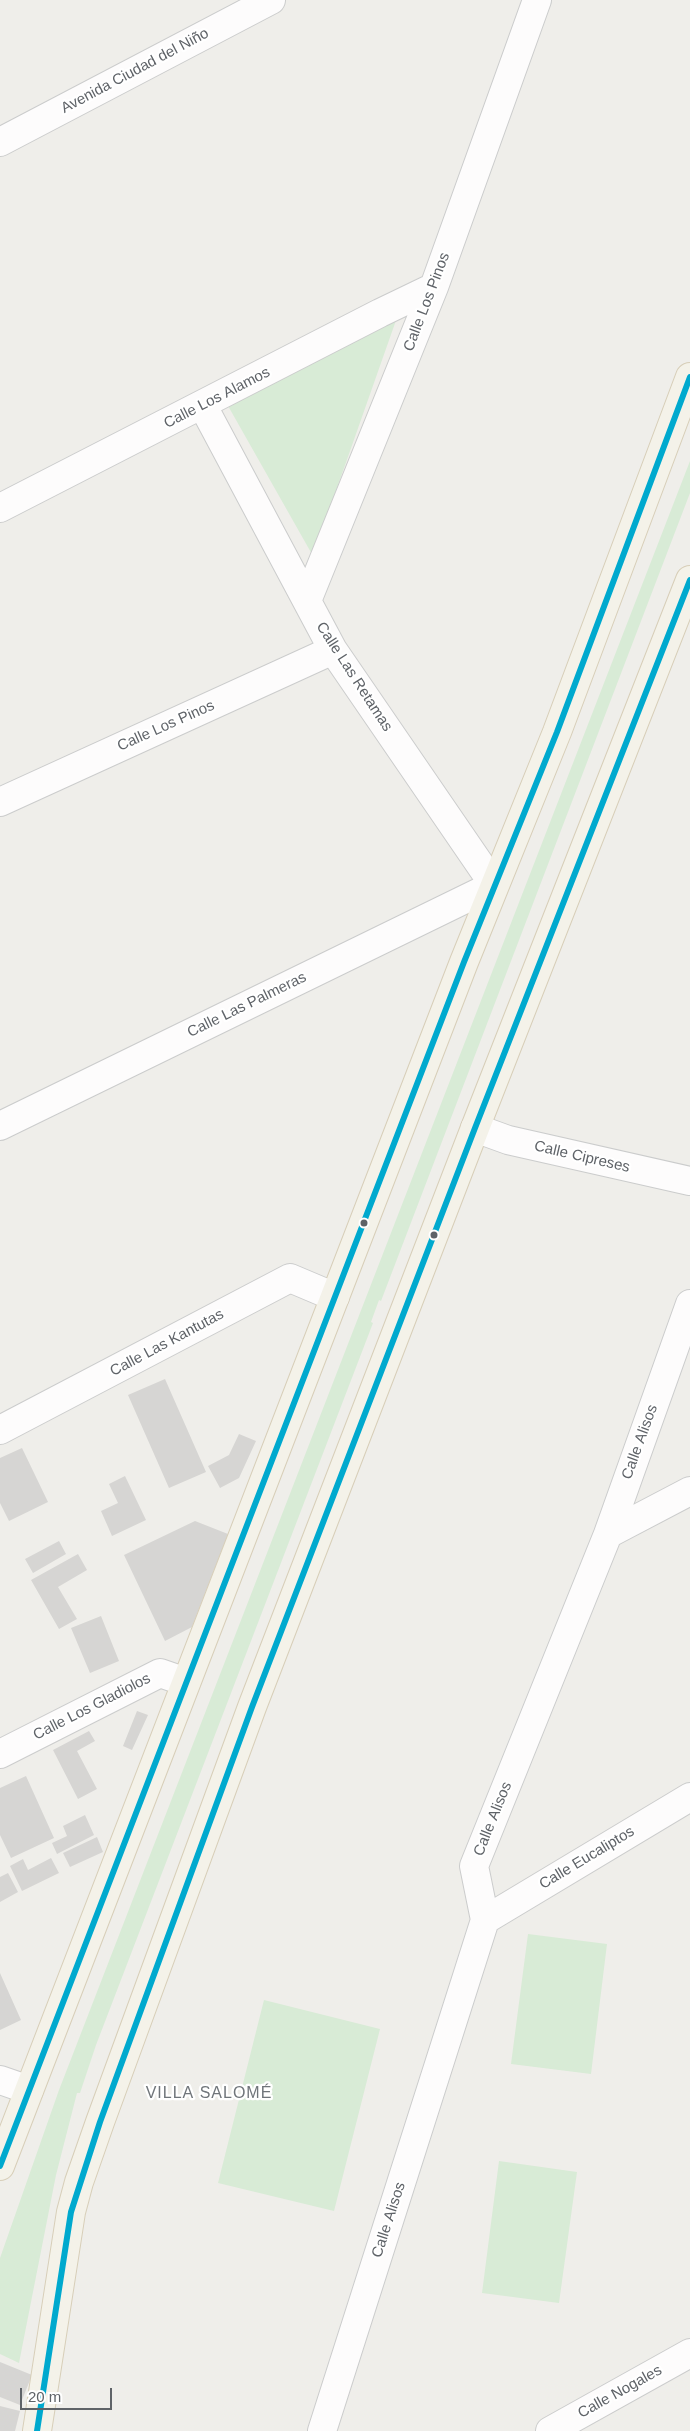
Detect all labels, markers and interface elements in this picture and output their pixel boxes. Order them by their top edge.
street label: Avenida Ciudad del Niño [58,24,212,118]
street label: Calle Los Pinos [400,250,454,354]
street label: Calle Los Alamos [161,363,273,433]
street label: Calle Las Retamas [312,619,396,735]
street label: Calle Los Pinos [115,697,217,755]
street label: Calle Las Palmeras [185,968,309,1042]
street label: Calle Cipreses [532,1137,632,1177]
unlabelled marker [359,1218,369,1228]
unlabelled marker [429,1230,439,1240]
street label: Calle Las Kantutas [107,1305,227,1381]
street label: Calle Alisos [618,1402,662,1482]
street label: Calle Los Gladiolos [30,1670,154,1744]
street label: Calle Alisos [470,1779,516,1859]
street label: Calle Eucaliptos [536,1823,638,1893]
district label: VILLA SALOMÉ [144,2084,274,2104]
street label: Calle Alisos [368,2180,410,2260]
street label: Calle Nogales [575,2361,665,2423]
scale bar [22,2378,115,2410]
text: 20 m [28,2388,61,2405]

